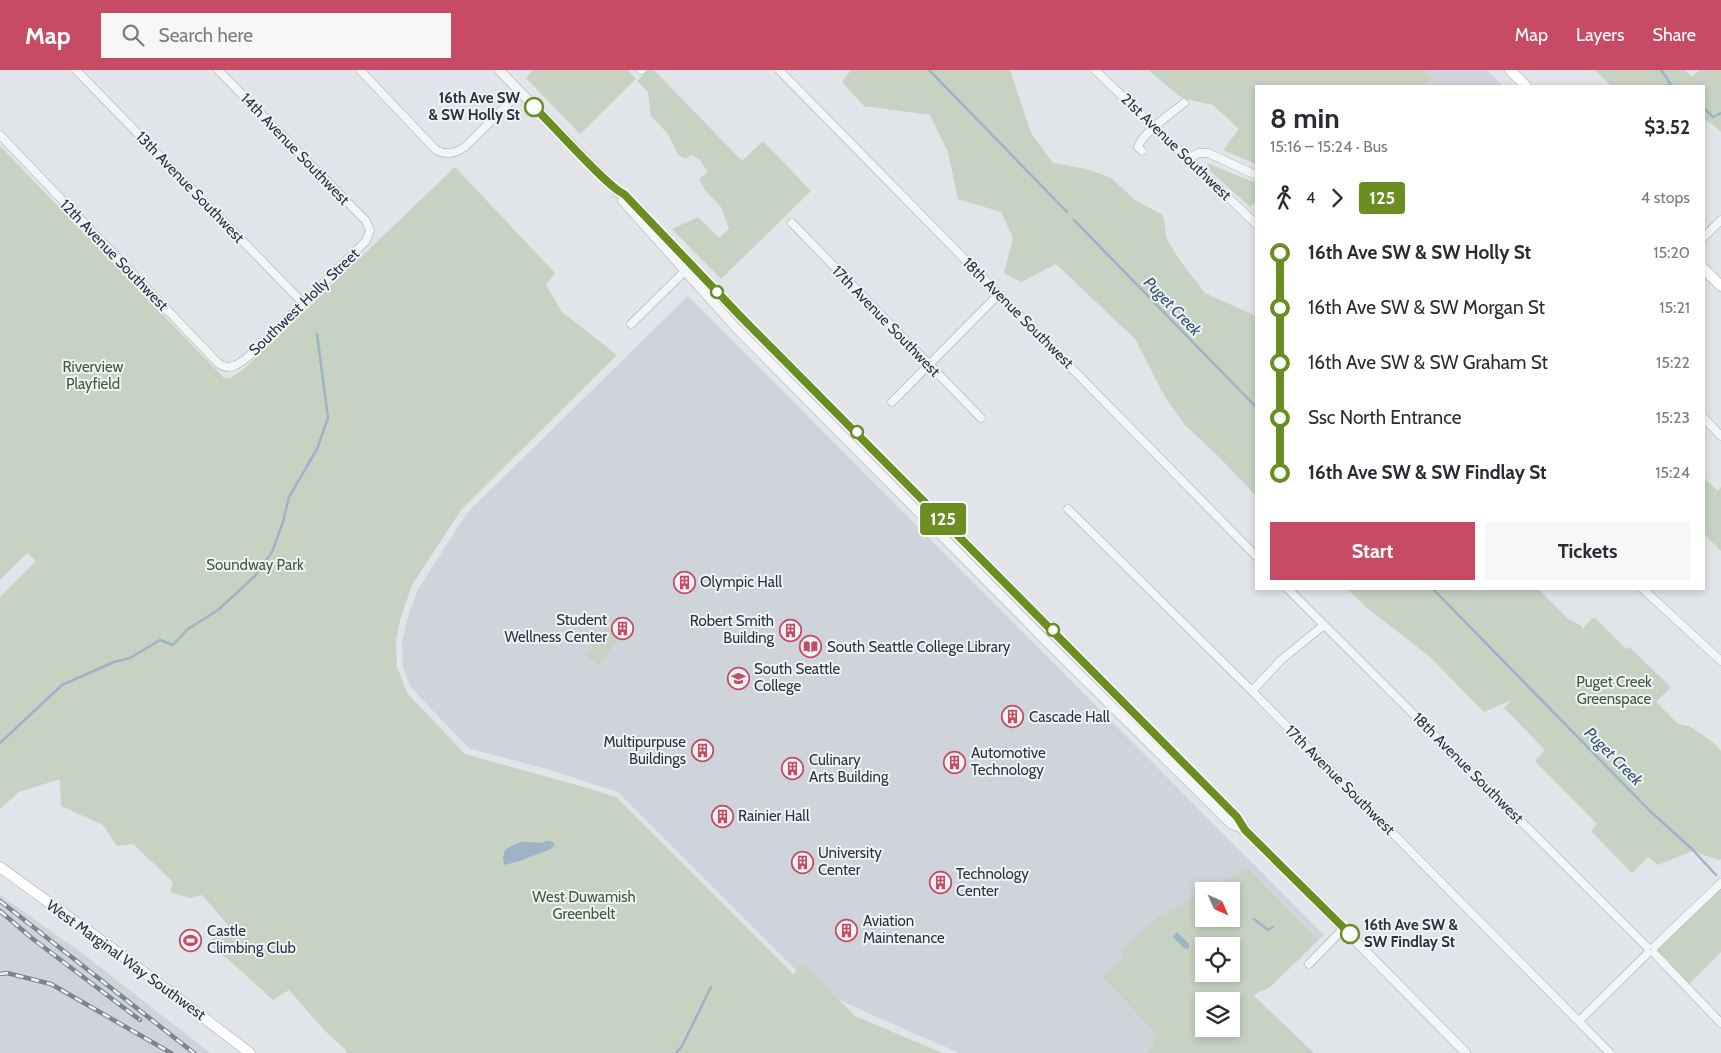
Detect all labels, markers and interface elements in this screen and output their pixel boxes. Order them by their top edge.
search box [101,13,451,58]
text: Map [25,21,71,50]
icon: search [119,21,147,49]
text: Search here [159,24,253,47]
text: Map [1515,24,1548,46]
text: Layers [1576,24,1625,46]
text: Share [1653,24,1696,46]
street label: 14th Avenue Southwest [237,89,353,209]
place label: 16th Ave SW & SW Holly St [428,89,521,124]
street label: 21st Avenue Southwest [1117,90,1235,204]
marker: 16th Ave SW & SW Holly St [524,97,544,117]
text: 8 min [1270,101,1340,135]
text: $3.52 [1644,116,1690,139]
street label: 13th Avenue Southwest [132,127,248,247]
text: 15:16 – 15:24 · Bus [1270,137,1388,156]
icon: walk [1270,184,1298,212]
icon: forward [1323,184,1351,212]
text: 125 [1369,187,1395,209]
text: 4 [1306,188,1315,207]
text: 4 stops [1641,188,1690,207]
street label: 12th Avenue Southwest [56,196,172,314]
text: 16th Ave SW & SW Holly St [1308,241,1531,264]
text: 15:20 [1653,243,1690,262]
street label: Southwest Holly Street [245,245,363,359]
street label: 18th Avenue Southwest [959,254,1077,372]
street label: 17th Avenue Southwest [828,262,944,380]
water label: Puget Creek [1140,273,1206,341]
unlabelled marker [710,285,724,299]
text: 16th Ave SW & SW Morgan St [1308,296,1545,319]
text: 15:21 [1659,298,1690,317]
text: 16th Ave SW & SW Graham St [1308,351,1548,374]
text: 15:22 [1656,353,1690,372]
park label: Riverview Playfield [63,358,124,393]
text: Ssc North Entrance [1308,406,1461,429]
text: 15:23 [1656,408,1690,427]
unlabelled marker [850,425,864,439]
text: 16th Ave SW & SW Findlay St [1308,461,1546,484]
text: 15:24 [1655,463,1690,482]
line badge: 125 [914,503,972,535]
text: 125 [930,508,956,530]
button: Start [1270,522,1475,580]
button: Tickets [1485,522,1690,580]
park label: Soundway Park [206,556,304,574]
building icon: Olympic Hall [672,570,696,594]
place label: Olympic Hall [700,573,783,591]
place label: Student Wellness Center [504,611,607,646]
place label: Robert Smith Building [690,612,775,647]
building icon: Student Wellness Center [611,617,635,641]
building icon: Robert Smith Building [778,618,802,642]
unlabelled marker [1046,623,1060,637]
library icon: South Seattle College Library [799,635,823,659]
place label: South Seattle College Library [827,638,1011,656]
place label: South Seattle College [754,660,840,695]
school or university icon: South Seattle College [726,666,750,690]
park label: Puget Creek Greenspace [1576,673,1652,708]
building icon: Cascade Hall [1001,705,1025,729]
place label: Cascade Hall [1029,708,1110,726]
street label: 18th Avenue Southwest [1409,709,1527,827]
street label: 17th Avenue Southwest [1281,721,1399,839]
water label: Puget Creek [1581,723,1648,790]
place label: Multipurpuse Buildings [603,733,686,768]
building icon: Multipurpuse Buildings [690,739,714,763]
place label: Automotive Technology [971,744,1046,779]
building icon: Automotive Technology [943,750,967,774]
place label: Culinary Arts Building [809,751,889,786]
building icon: Culinary Arts Building [781,757,805,781]
building icon: Rainier Hall [710,804,734,828]
place label: Rainier Hall [738,807,810,825]
place label: University Center [818,844,882,879]
building icon: University Center [790,850,814,874]
place label: Technology Center [956,865,1029,900]
building icon: Technology Center [928,871,952,895]
north arrow [1195,882,1240,928]
map controls [1195,882,1240,1037]
park label: West Duwamish Greenbelt [532,888,636,923]
street label: West Marginal Way Southwest [43,896,209,1024]
place label: Aviation Maintenance [863,912,945,947]
place label: 16th Ave SW & SW Findlay St [1364,916,1459,951]
building icon: Aviation Maintenance [835,918,859,942]
place label: Castle Climbing Club [207,922,296,957]
marker: 16th Ave SW & SW Findlay St [1340,924,1360,944]
sports icon: Castle Climbing Club [179,928,203,952]
button: locate [1195,937,1240,982]
button: layers [1195,992,1240,1037]

